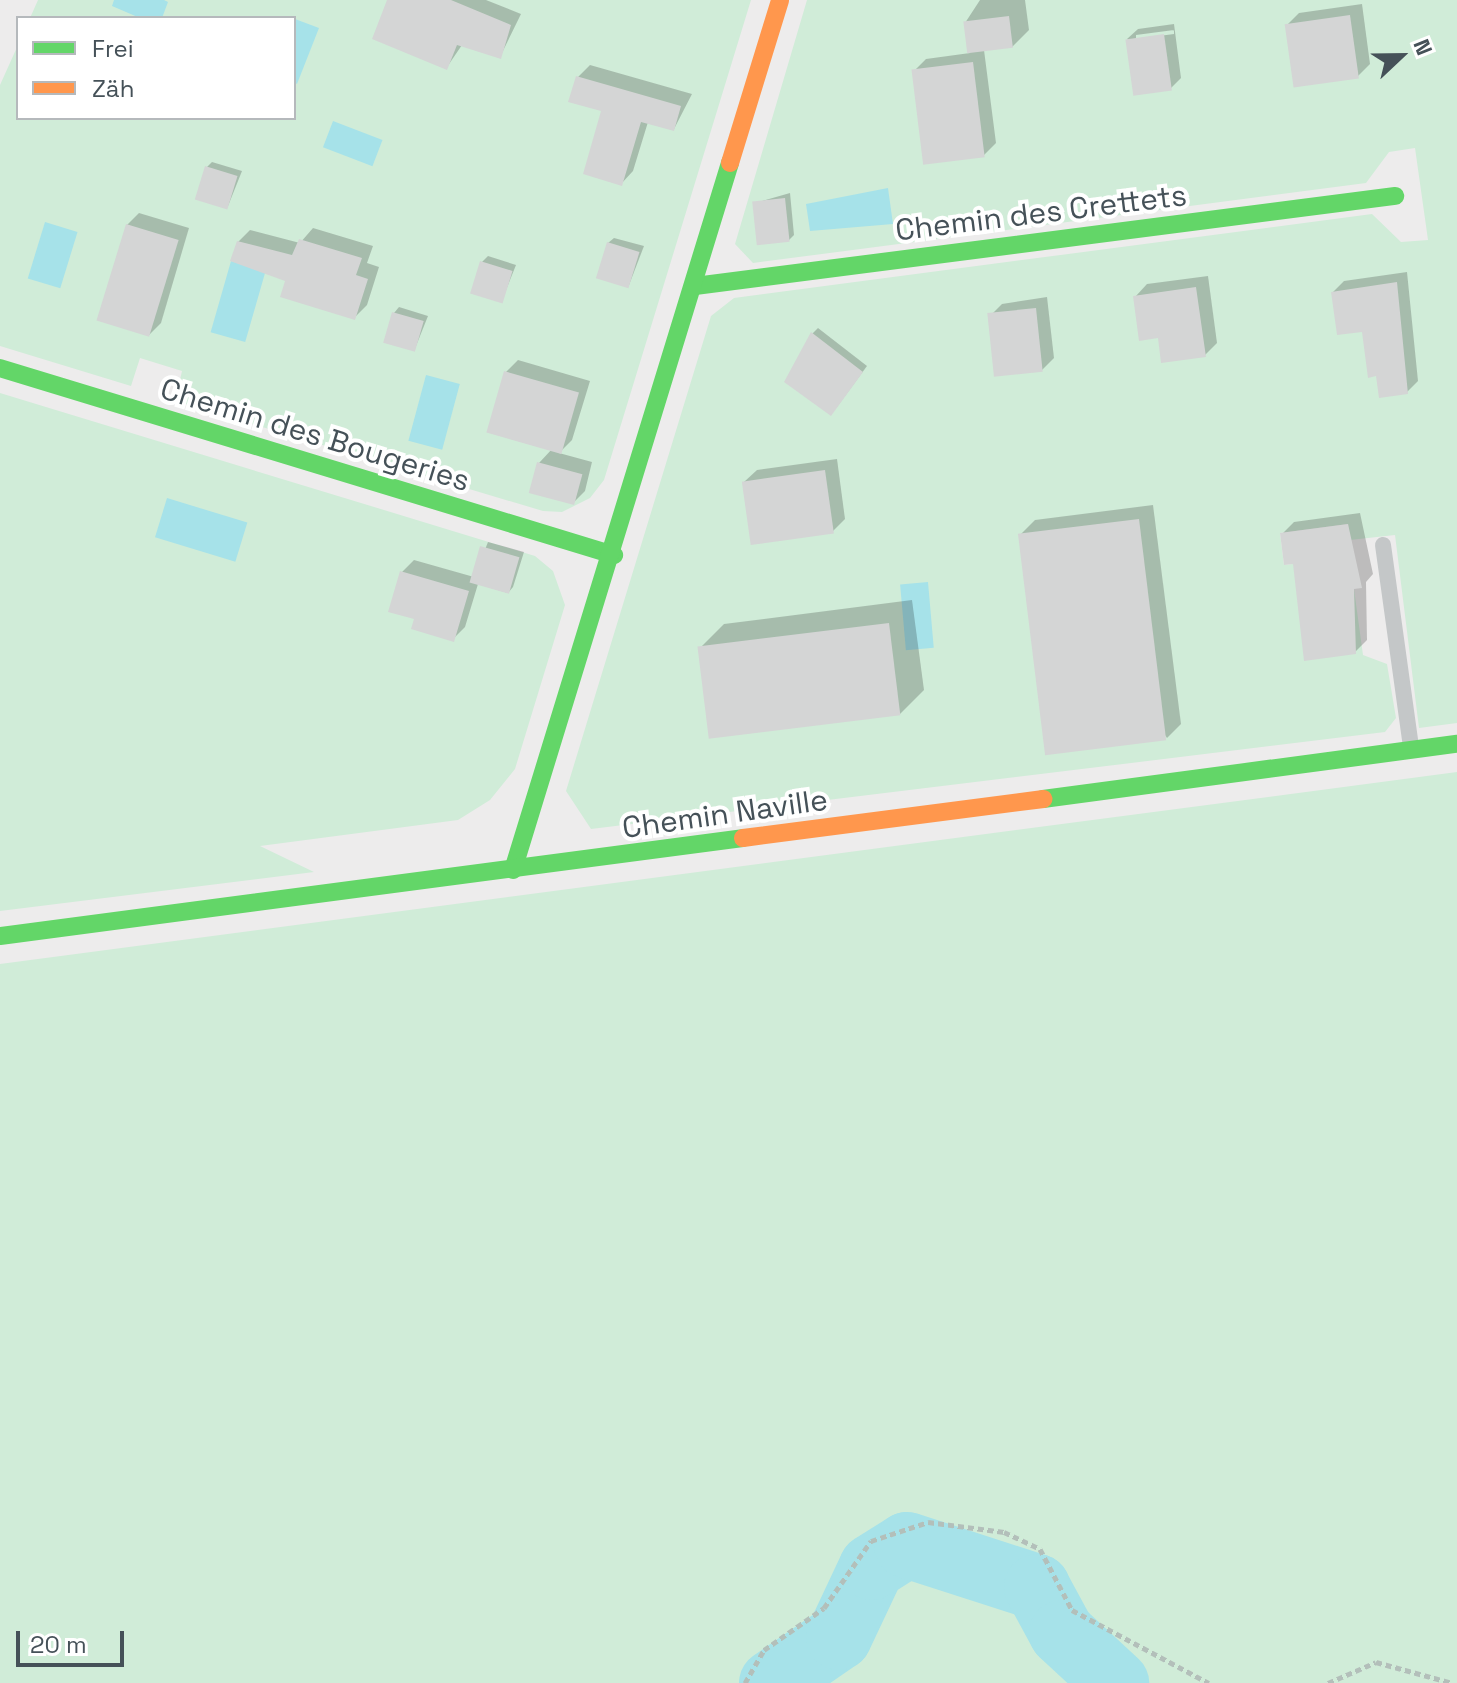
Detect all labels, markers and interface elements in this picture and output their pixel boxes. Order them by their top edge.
legend [16,16,296,120]
north arrow [1361,16,1441,96]
text: Frei [92,33,134,64]
text: N [1408,35,1439,59]
text: Zäh [92,73,134,104]
street label: Chemin des Crettets [893,177,1189,249]
street label: Chemin des Bougeries [156,371,474,499]
street label: Chemin Naville [620,782,830,846]
scale bar [20,1615,128,1665]
text: 20 m [30,1629,87,1660]

